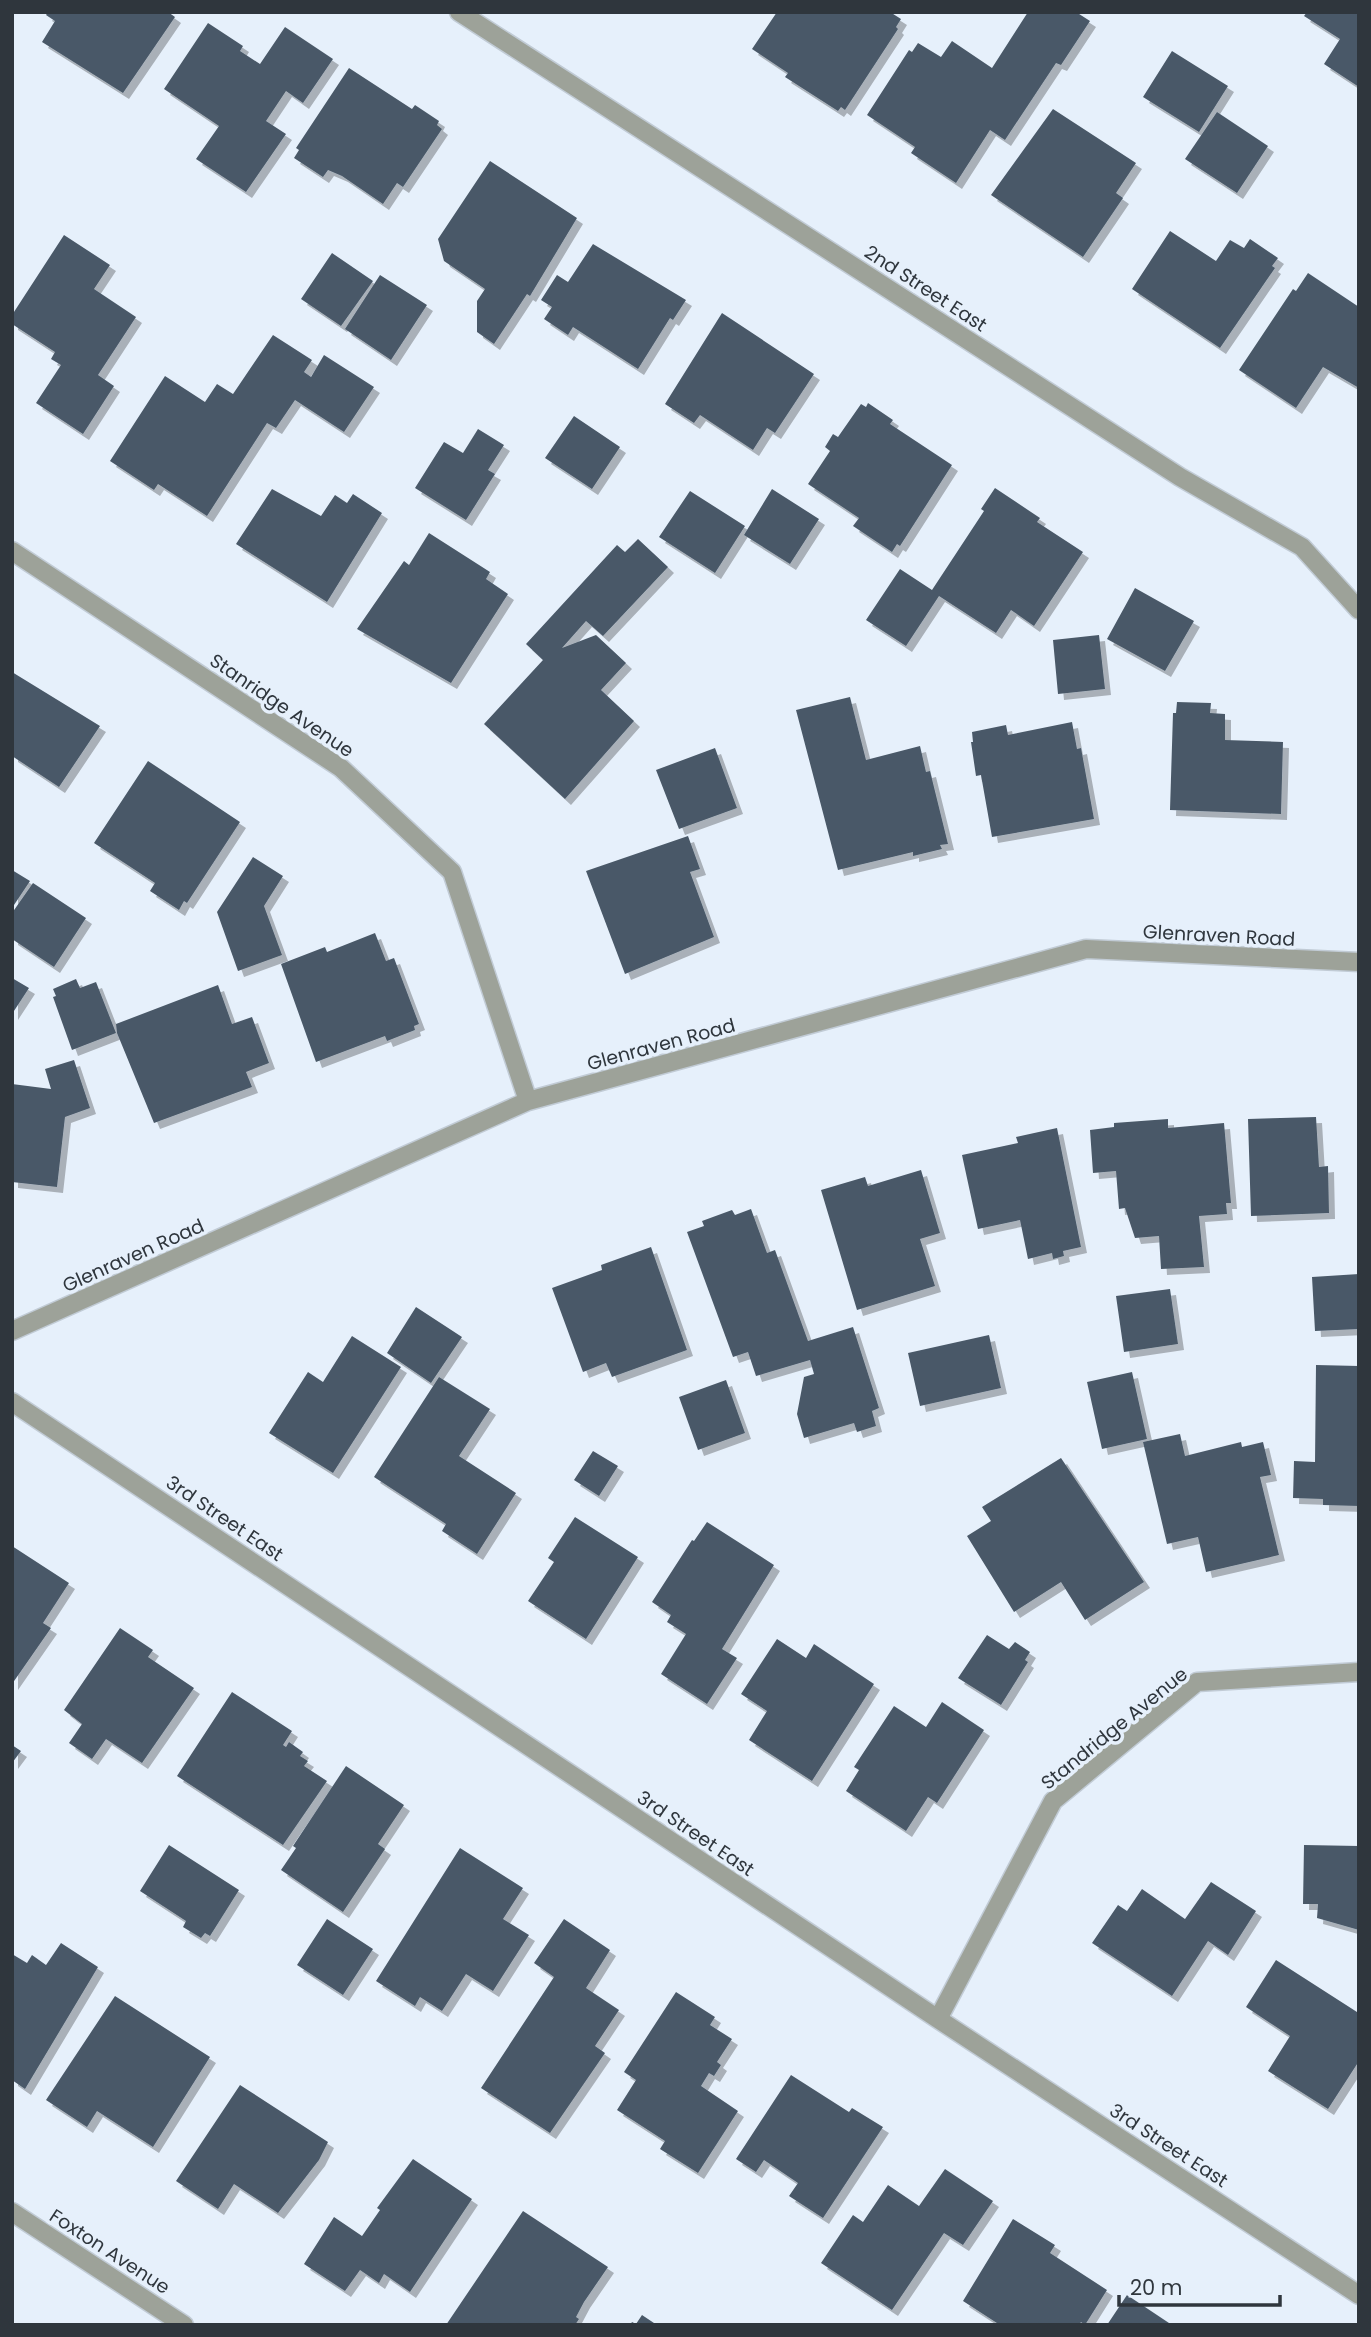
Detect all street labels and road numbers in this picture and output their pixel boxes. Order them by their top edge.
street label: 2nd Street East [859,239,992,338]
street label: Stanridge Avenue [204,647,359,764]
street label: Glenraven Road [1142,918,1296,953]
street label: Glenraven Road [584,1012,738,1077]
street label: Glenraven Road [58,1212,208,1299]
street label: 3rd Street East [161,1469,289,1568]
street label: Standridge Avenue [1035,1661,1193,1796]
street label: 3rd Street East [632,1784,760,1883]
street label: 3rd Street East [1104,2097,1233,2194]
street label: Foxton Avenue [44,2202,175,2300]

